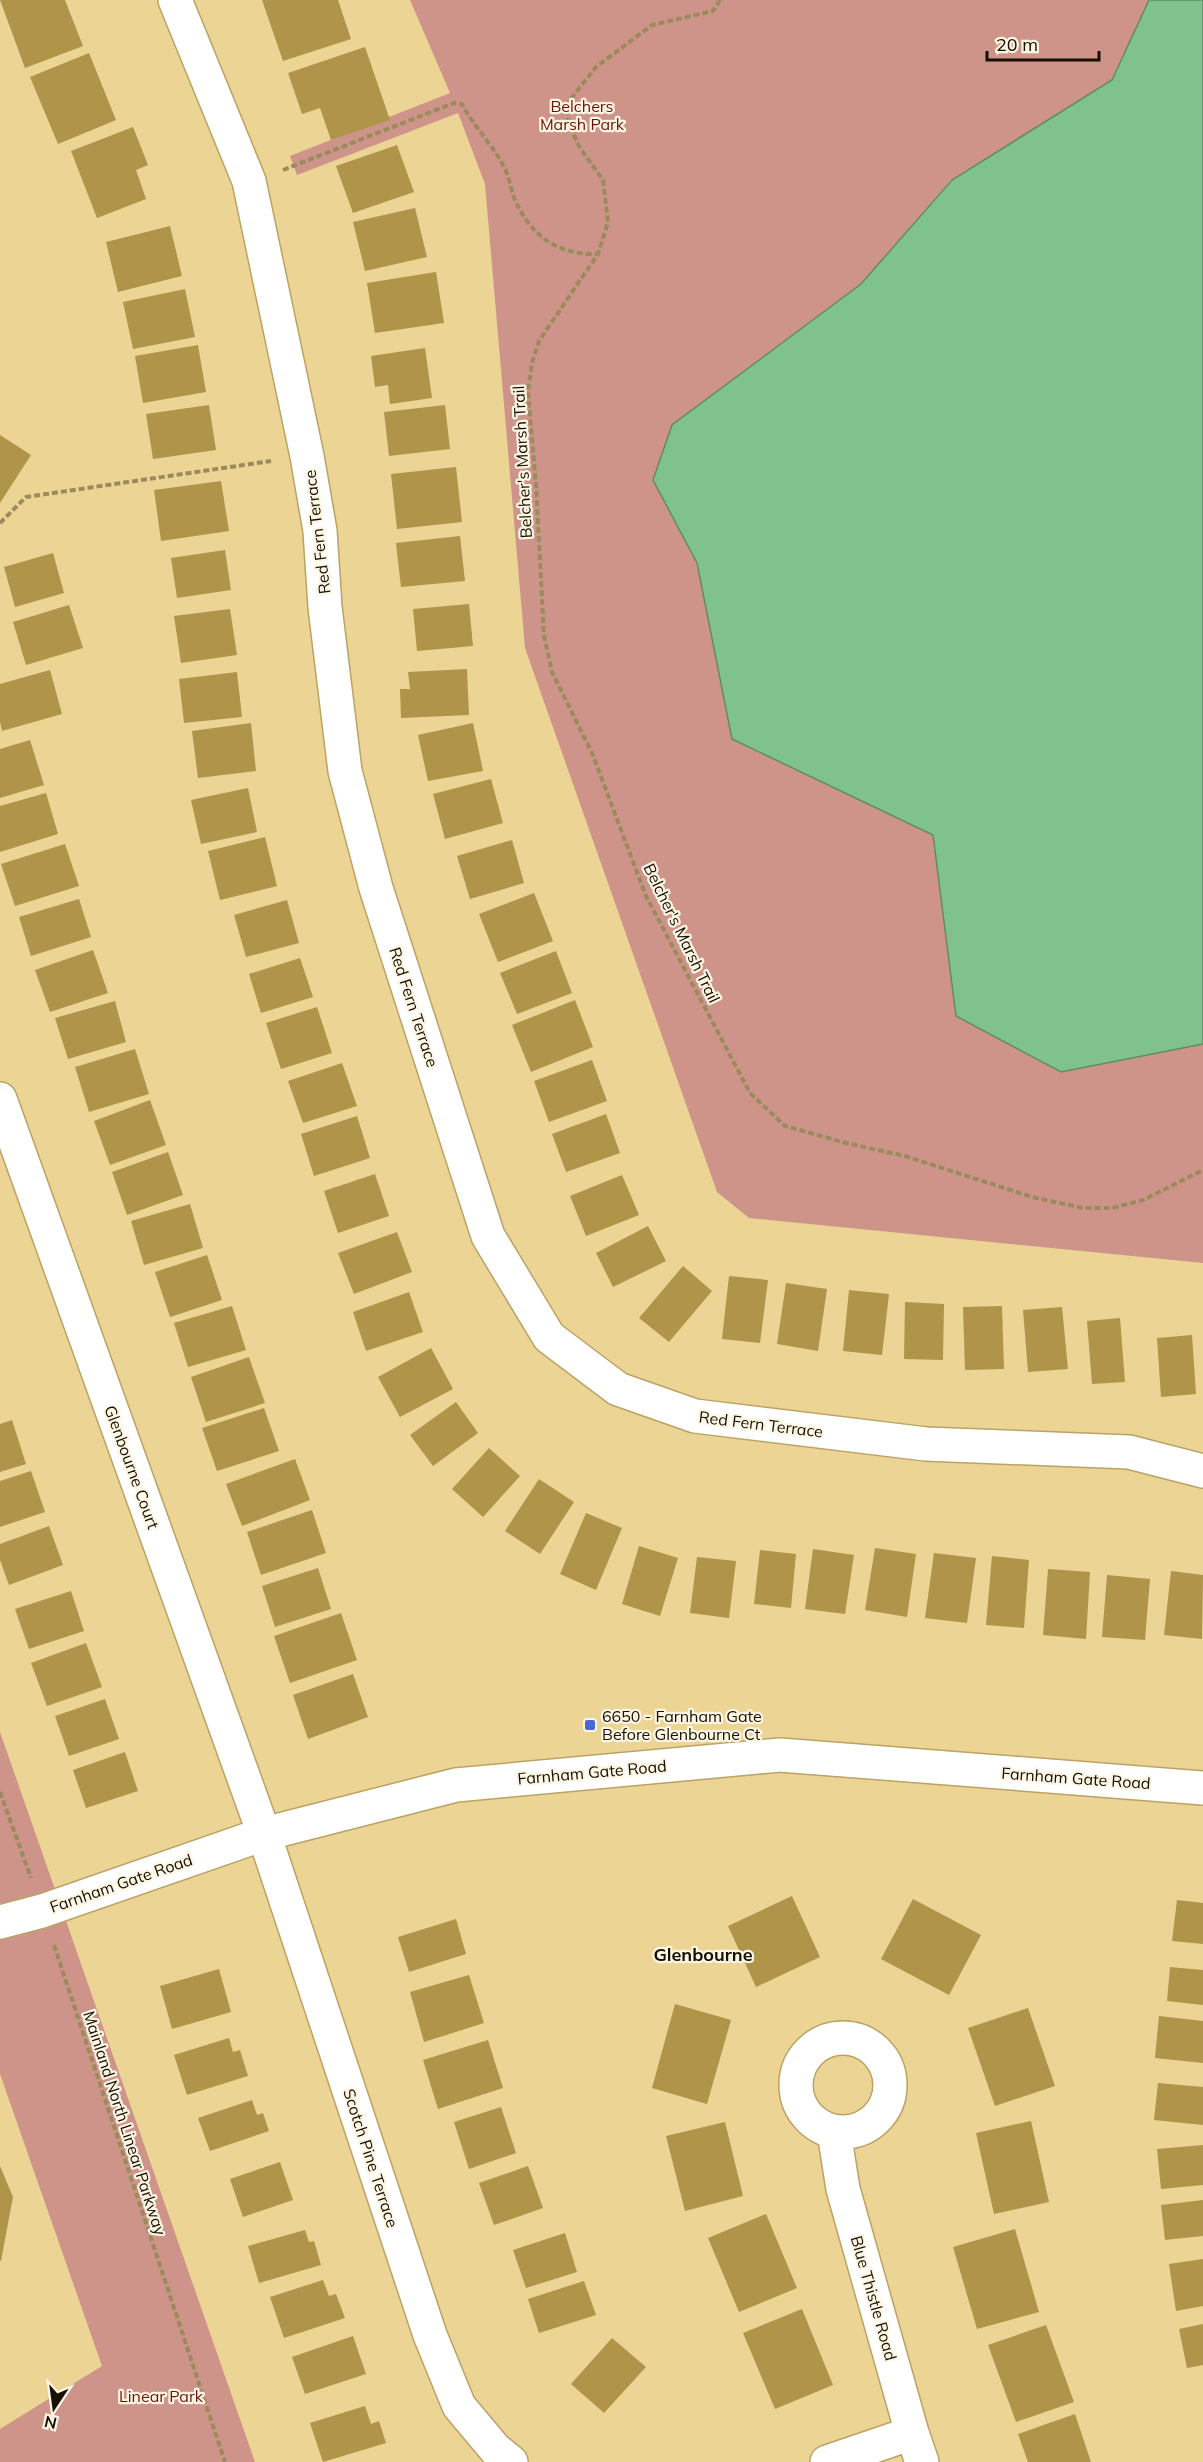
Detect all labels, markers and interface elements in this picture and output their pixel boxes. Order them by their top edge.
scale bar [987,24,1100,62]
text: 20 m [996,33,1038,56]
park label: Belchers Marsh Park [540,96,625,134]
street label: Belcher's Marsh Trail [508,385,536,539]
street label: Red Fern Terrace [299,469,335,595]
street label: Belcher's Marsh Trail [640,860,724,1006]
street label: Red Fern Terrace [385,945,443,1069]
street label: Glenbourne Court [100,1402,164,1532]
street label: Red Fern Terrace [698,1406,824,1442]
place label: 6650 - Farnham Gate Before Glenbourne Ct [602,1706,762,1744]
marker: 6650 - Farnham Gate Before Glenbourne Ct [583,1718,597,1732]
street label: Farnham Gate Road [517,1756,667,1788]
street label: Farnham Gate Road [1001,1763,1151,1793]
street label: Farnham Gate Road [47,1849,195,1917]
district label: Glenbourne [653,1943,753,1966]
street label: Mainland North Linear Parkway [79,2008,171,2238]
street label: Scotch Pine Terrace [339,2086,403,2230]
street label: Blue Thistle Road [847,2233,901,2363]
north arrow [24,2378,84,2438]
park label: Linear Park [119,2386,204,2406]
text: N [42,2412,59,2434]

